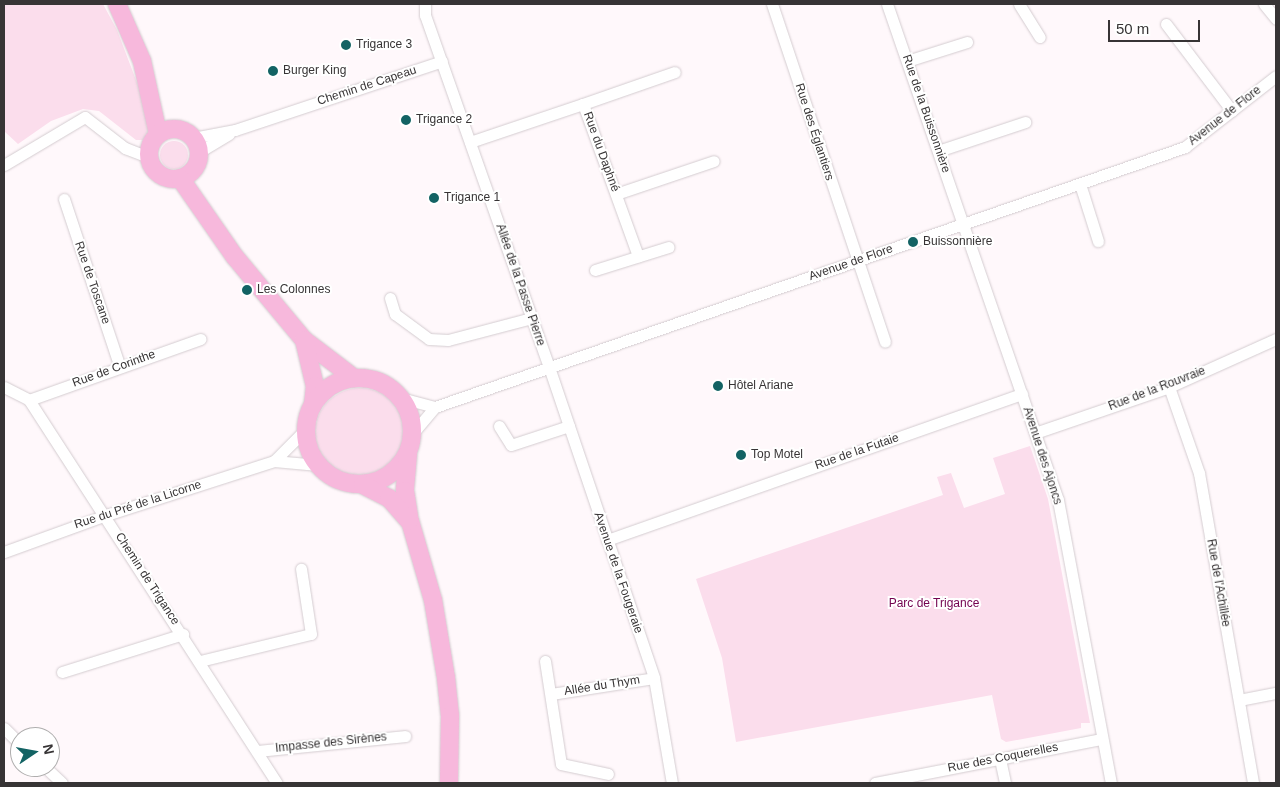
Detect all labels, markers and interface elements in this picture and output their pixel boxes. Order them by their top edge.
scale bar [1110,10,1202,42]
text: 50 m [1116,20,1149,37]
place label: Trigance 3 [356,38,412,52]
marker: Trigance 3 [340,39,352,51]
street label: Rue de la Buissonnière [899,53,953,175]
street label: Chemin de Capeau [316,63,418,109]
place label: Burger King [283,64,346,78]
marker: Burger King [267,65,279,77]
street label: Rue des Églantiers [791,82,837,182]
street label: Avenue de Flore [1186,83,1264,149]
street label: Rue du Daphné [580,110,622,194]
place label: Trigance 2 [416,113,472,127]
marker: Trigance 2 [400,114,412,126]
place label: Trigance 1 [444,191,500,205]
marker: Trigance 1 [428,192,440,204]
street label: Allée de la Passe Pierre [492,222,548,348]
place label: Buissonnière [923,235,992,249]
marker: Buissonnière [907,236,919,248]
street label: Rue de Toscane [71,240,113,326]
street label: Avenue de Flore [807,242,895,284]
place label: Les Colonnes [257,283,330,297]
marker: Les Colonnes [241,284,253,296]
street label: Rue de Corinthe [70,347,158,391]
street label: Rue de la Rouvraie [1106,364,1208,414]
place label: Hôtel Ariane [728,379,794,393]
marker: Hôtel Ariane [712,380,724,392]
street label: Avenue des Ajoncs [1019,405,1065,507]
street label: Rue de la Futaie [813,431,901,473]
place label: Top Motel [751,448,803,462]
marker: Top Motel [735,449,747,461]
street label: Rue du Pré de la Licorne [73,478,203,532]
street label: Avenue de la Fougeraie [590,511,646,635]
street label: Chemin de Trigance [112,530,182,628]
street label: Rue de l'Achillée [1203,538,1233,628]
park label: Parc de Trigance [889,597,979,611]
street label: Allée du Thym [563,673,641,699]
north arrow [10,727,60,777]
street label: Impasse des Sirènes [275,730,387,756]
street label: Rue des Coquerelles [947,740,1059,776]
text: N [40,742,58,756]

